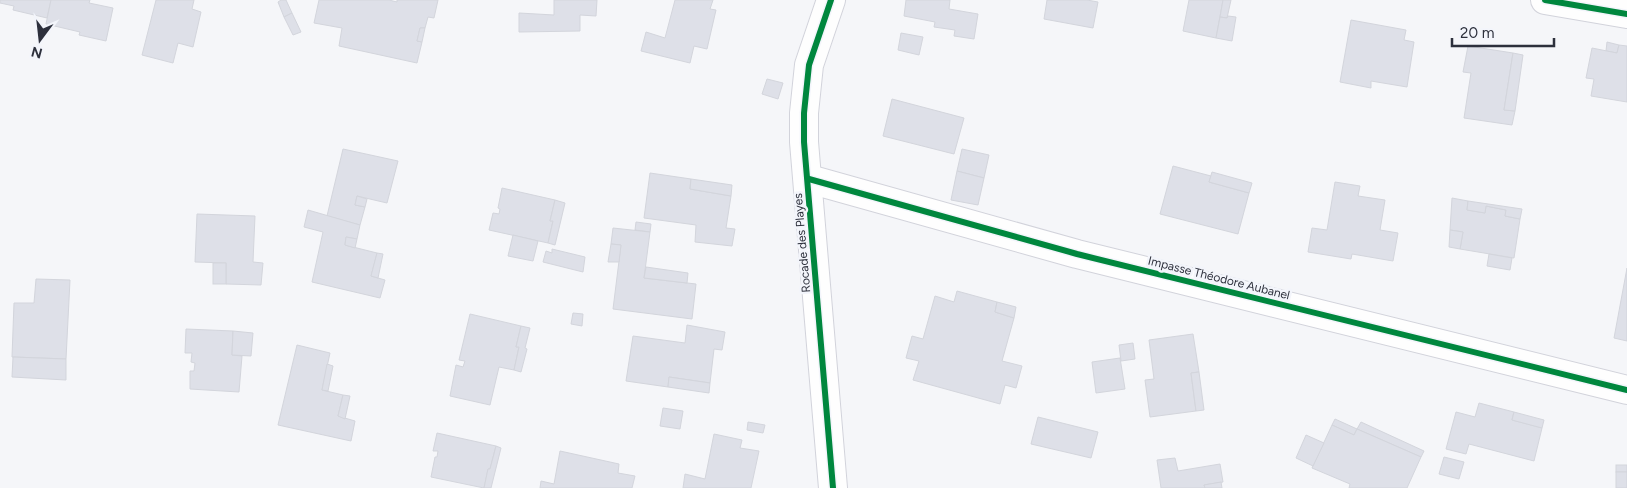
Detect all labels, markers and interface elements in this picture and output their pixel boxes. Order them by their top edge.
north arrow [15,15,65,65]
scale bar [1452,15,1554,47]
text: 20 m [1460,24,1494,42]
text: N [29,42,44,62]
street label: Rocade des Playes [791,192,813,293]
street label: Impasse Théodore Aubanel [1147,254,1291,302]

